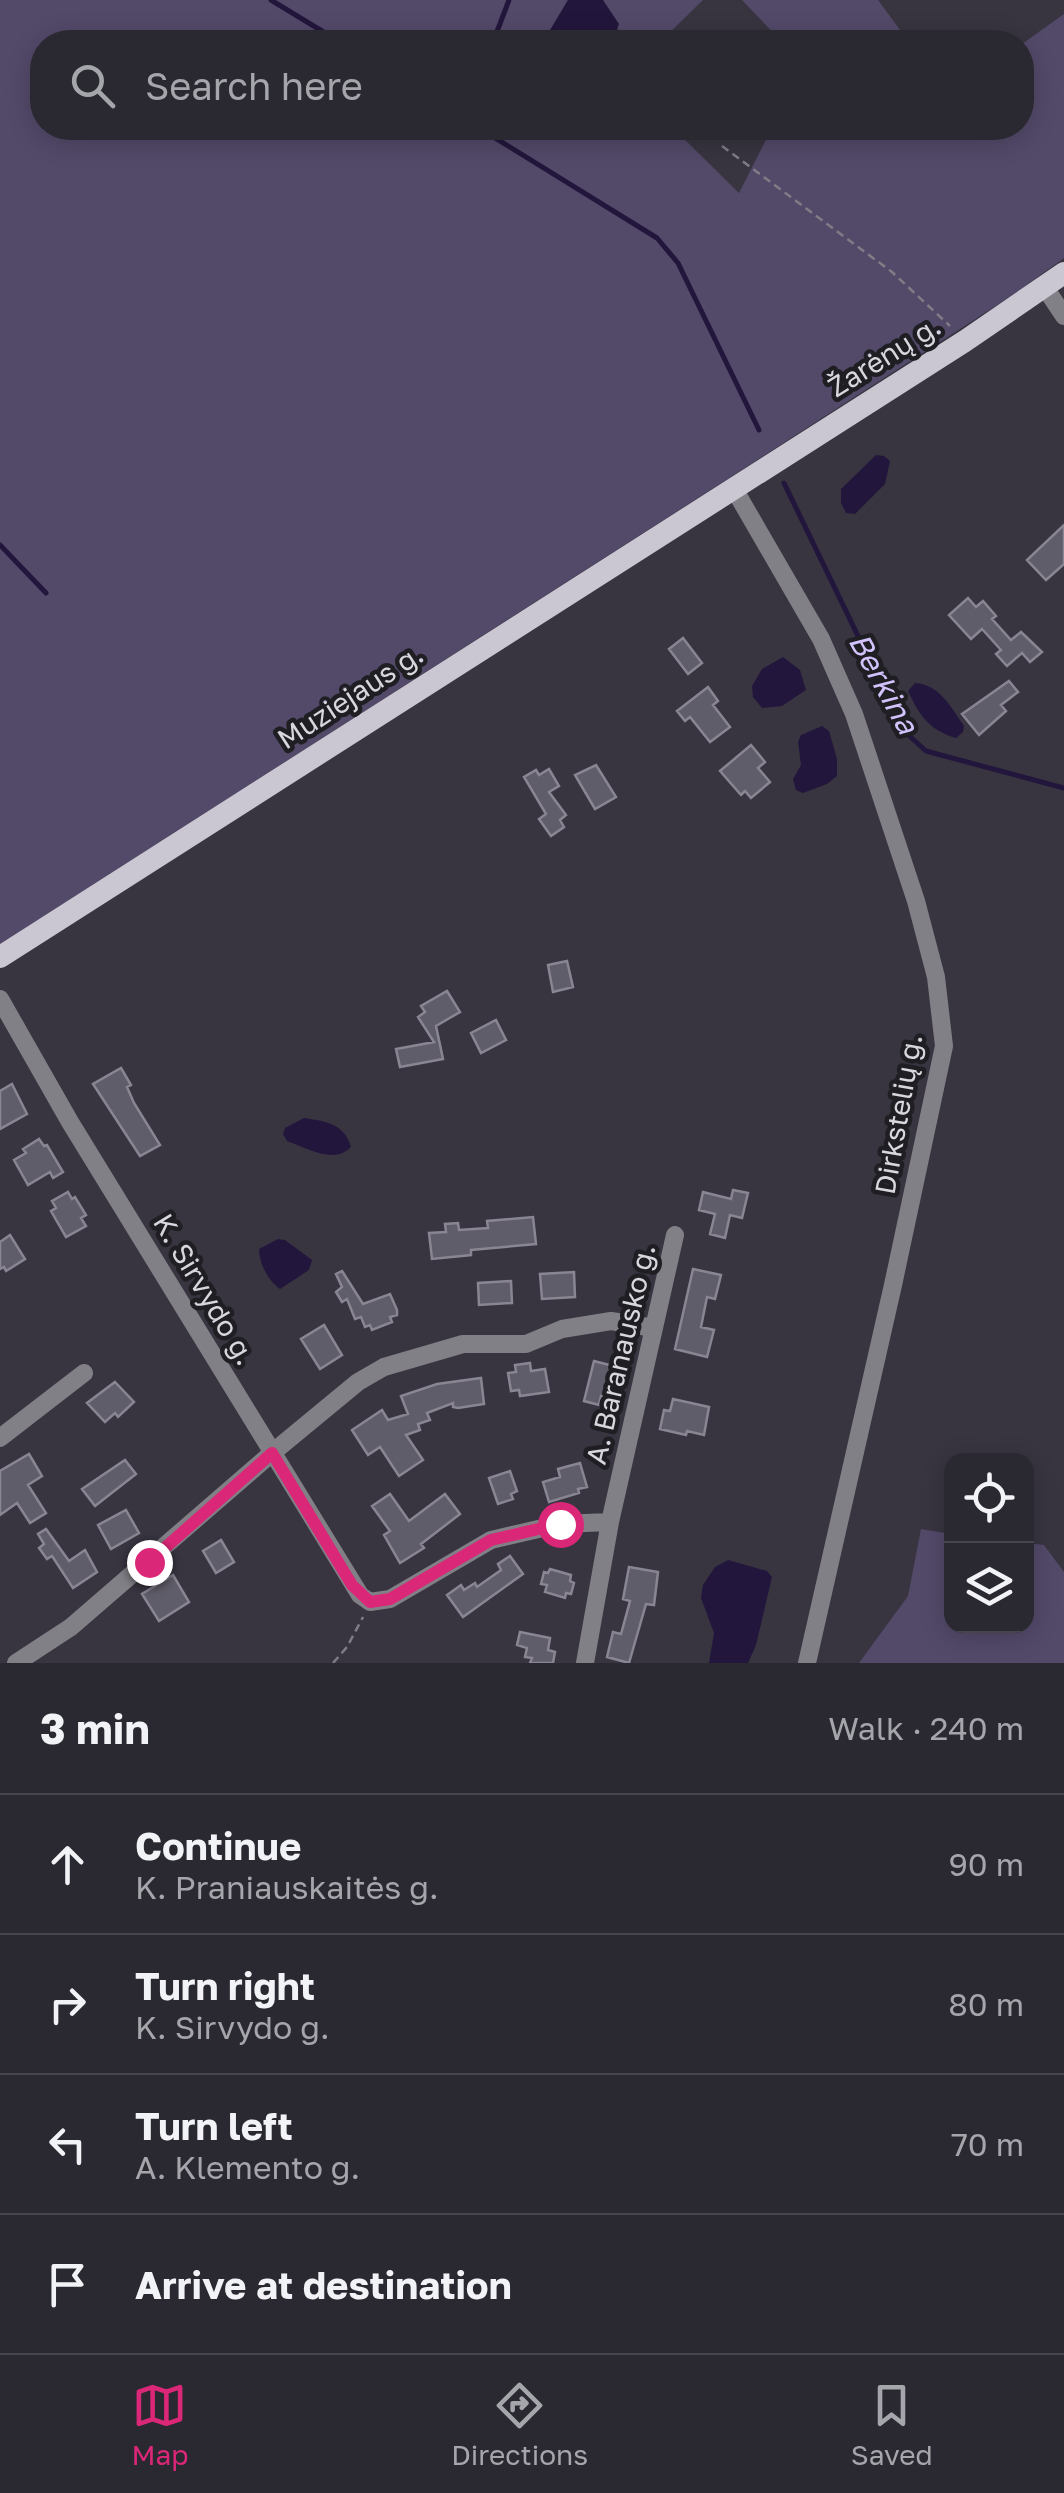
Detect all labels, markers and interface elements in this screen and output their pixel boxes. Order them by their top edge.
search box [30,30,1034,140]
icon: search [65,58,120,113]
text: Search here [145,63,363,108]
street label: Žarėnų g. [822,309,946,403]
water label: Berkina [842,626,927,741]
street label: Muziejaus g. [271,637,429,755]
street label: Dirkstelių g. [868,1031,928,1197]
street label: K. Sirvydo g. [147,1208,263,1370]
street label: A. Baranausko g. [579,1241,661,1467]
map controls [944,1453,1034,1633]
button: locate [944,1453,1034,1543]
route start [538,1502,584,1548]
route end [127,1540,173,1586]
button: layers [944,1543,1034,1633]
text: 3 min [40,1703,150,1753]
text: Walk · 240 m [828,1709,1024,1747]
text: Continue [135,1823,301,1868]
icon: ahead [40,1837,95,1892]
text: 90 m [948,1845,1024,1883]
text: K. Praniauskaitės g. [135,1868,439,1906]
text: Turn right [135,1963,315,2008]
icon: right [40,1977,95,2032]
text: 80 m [948,1985,1024,2023]
text: K. Sirvydo g. [135,2008,330,2046]
text: Turn left [135,2103,293,2148]
icon: left [40,2117,95,2172]
text: 70 m [951,2125,1024,2163]
text: A. Klemento g. [135,2148,360,2186]
icon: arrive [40,2257,95,2312]
text: Arrive at destination [135,2262,512,2307]
tab: Map [131,2378,189,2471]
tab: Directions [451,2378,588,2471]
tab: Saved [851,2378,933,2471]

